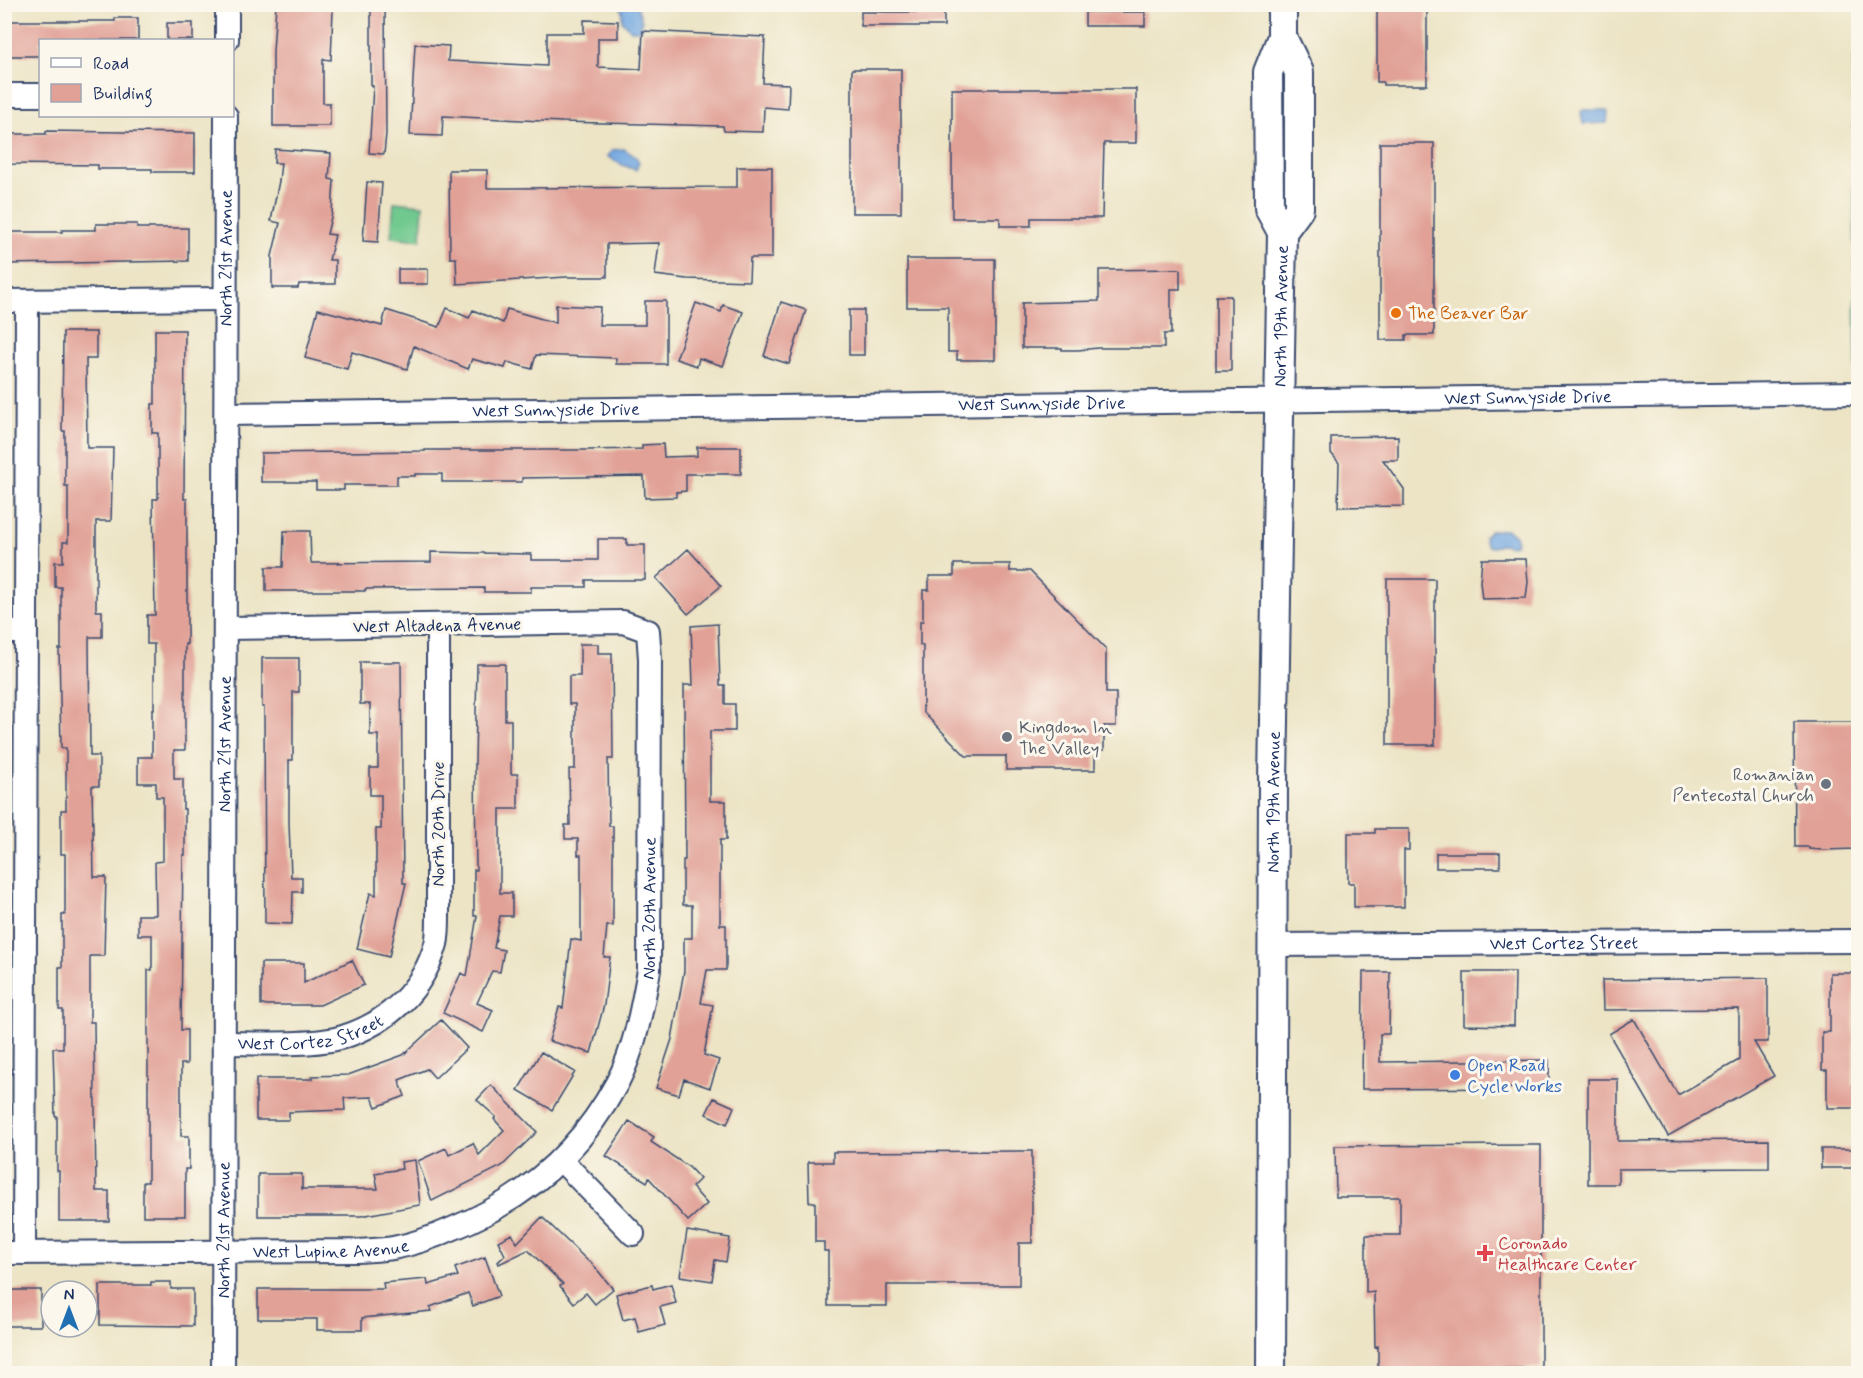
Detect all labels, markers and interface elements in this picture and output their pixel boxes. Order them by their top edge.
legend [39,39,234,117]
text: Road [93,52,129,76]
text: Building [93,82,153,108]
street label: North 21st Avenue [214,189,239,327]
street label: North 19th Avenue [1268,245,1295,387]
place label: The Beaver Bar [1408,302,1529,326]
marker: The Beaver Bar [1389,306,1403,320]
street label: West Sunnyside Drive [1444,385,1612,411]
street label: West Sunnyside Drive [958,391,1126,418]
street label: West Sunnyside Drive [472,398,640,424]
street label: West Altadena Avenue [353,613,521,639]
street label: North 21st Avenue [213,675,238,813]
place label: Kingdom In The Valley [1019,716,1112,761]
marker: Kingdom In The Valley [1000,730,1014,744]
street label: North 19th Avenue [1262,731,1287,873]
street label: North 20th Drive [427,761,451,887]
place label: Romanian Pentecostal Church [1673,763,1814,808]
marker: Romanian Pentecostal Church [1819,777,1833,791]
street label: North 20th Avenue [636,837,662,982]
street label: West Cortez Street [1490,931,1639,957]
street label: West Cortez Street [237,1009,389,1056]
place label: Open Road Cycle Works [1467,1054,1562,1099]
marker: Open Road Cycle Works [1448,1068,1462,1082]
street label: North 21st Avenue [212,1161,237,1299]
place label: Coronado Healthcare Center [1498,1232,1637,1277]
street label: West Lupine Avenue [253,1234,412,1265]
marker: Coronado Healthcare Center [1476,1244,1494,1262]
north arrow [39,1279,99,1339]
text: N [64,1285,74,1306]

